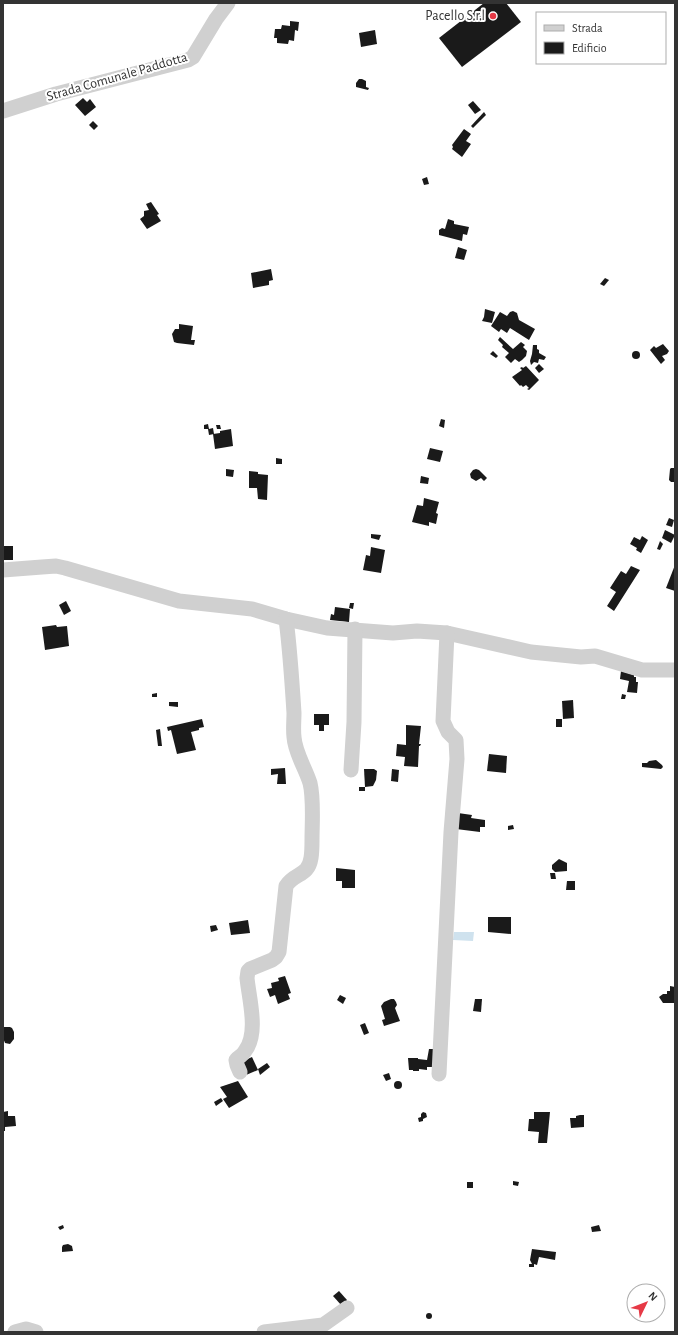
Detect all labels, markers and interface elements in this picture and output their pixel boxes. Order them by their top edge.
place label: Pacello S.r.l [425,9,485,23]
marker: Pacello S.r.l [488,11,498,21]
legend [536,12,666,64]
text: Strada [572,22,603,34]
text: Edificio [572,42,607,54]
street label: Strada Comunale Paddotta [45,50,190,104]
north arrow [626,1283,666,1323]
text: N [646,1290,660,1303]

